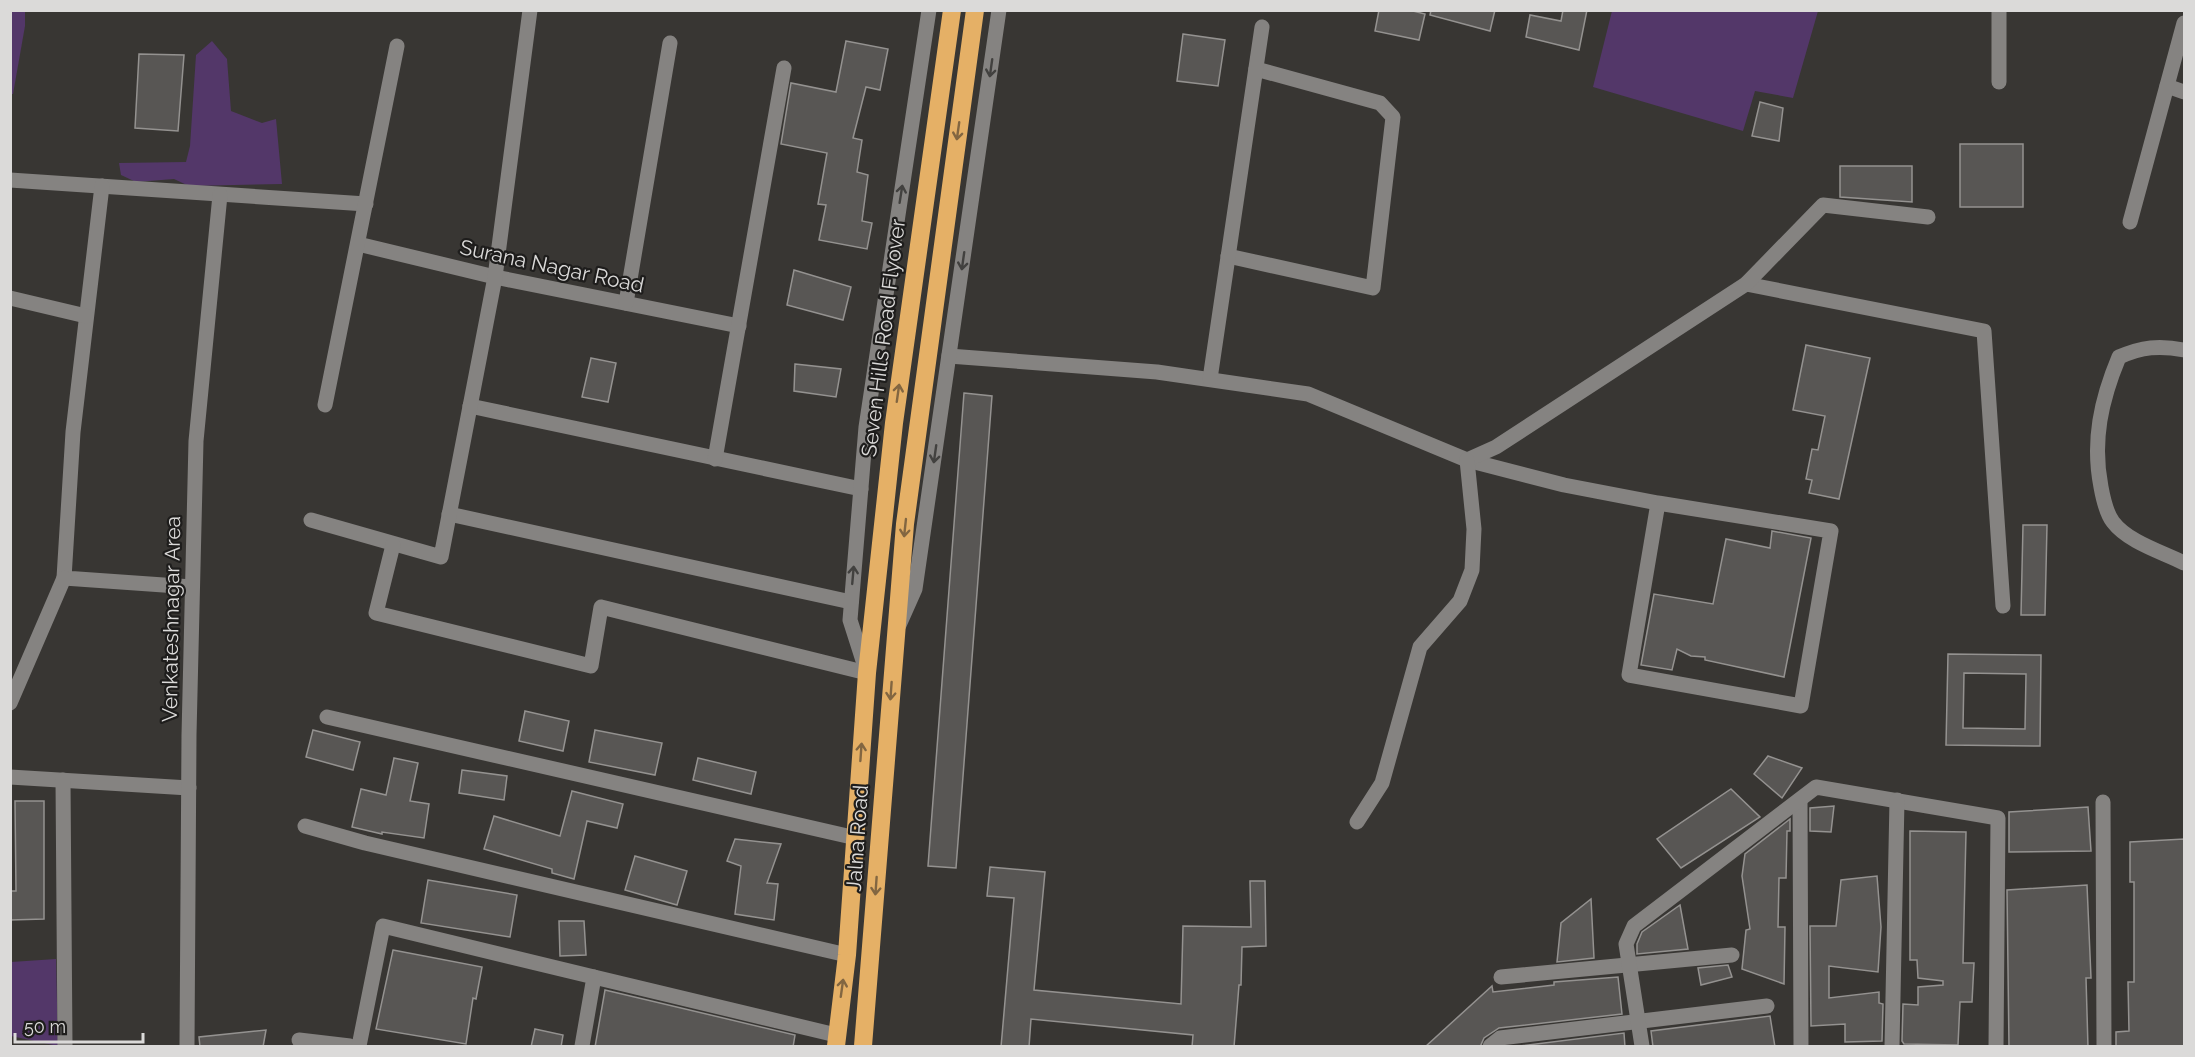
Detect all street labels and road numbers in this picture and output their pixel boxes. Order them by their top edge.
street label: Seven Hills Road Flyover [856,217,910,458]
street label: Surana Nagar Road [458,234,646,298]
street label: Venkateshnagar Area [157,516,185,722]
street label: Jalna Road [841,784,873,892]

